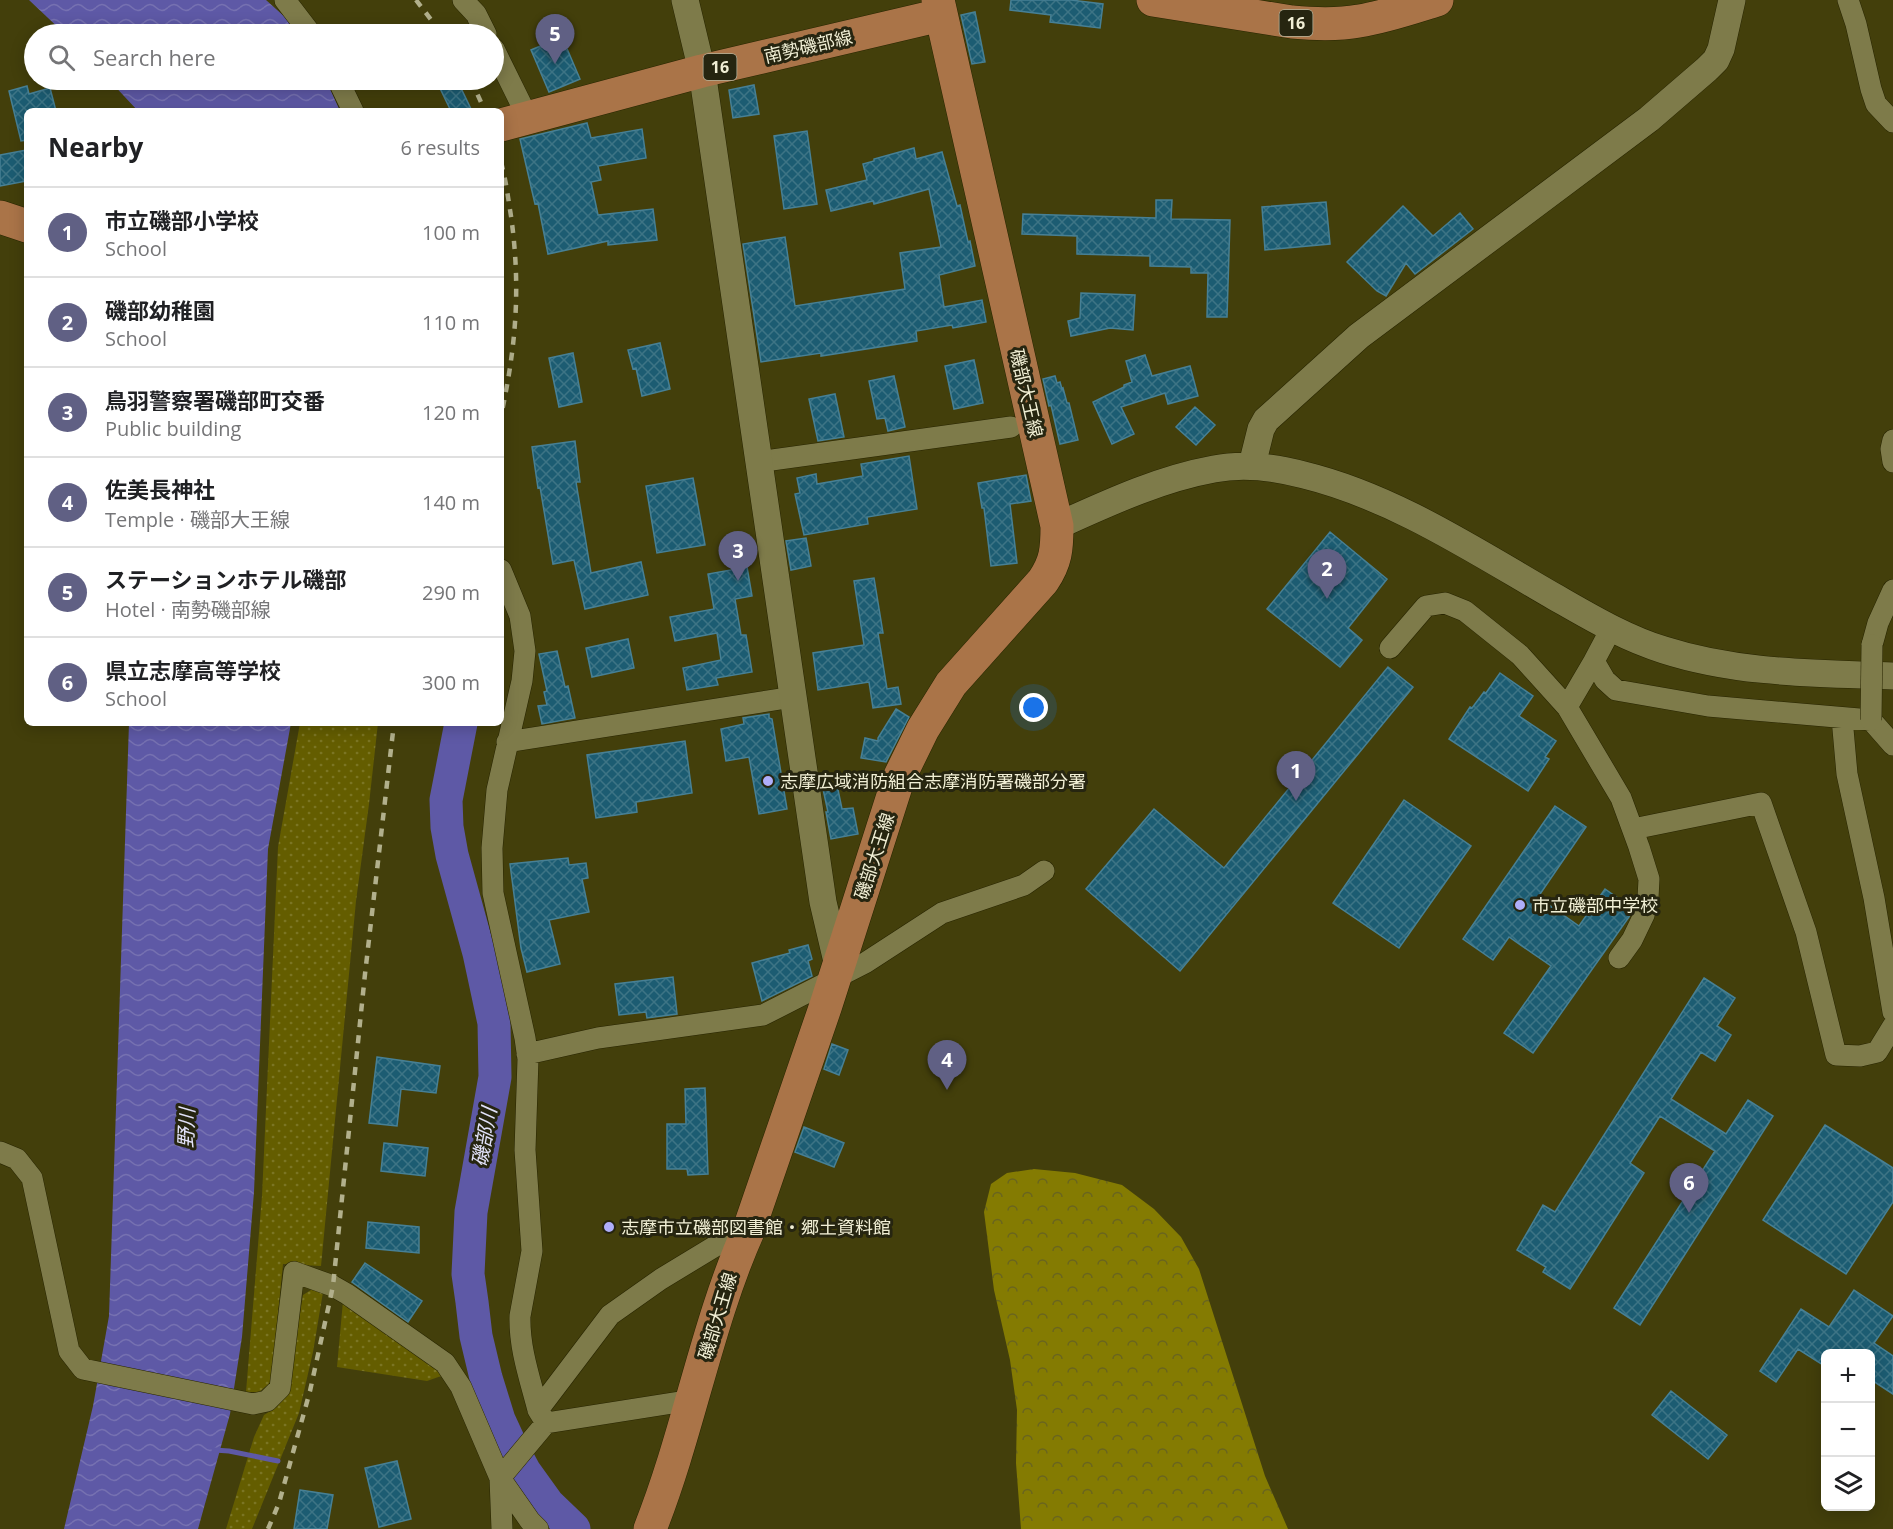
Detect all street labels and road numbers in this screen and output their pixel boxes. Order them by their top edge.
road number: 16 [1280,10,1312,36]
street label: 南勢磯部線 [761,24,855,68]
road number: 16 [704,54,736,80]
street label: 磯部大王線 [1005,346,1049,440]
street label: 磯部大王線 [849,809,899,903]
street label: 磯部大王線 [692,1269,742,1363]

